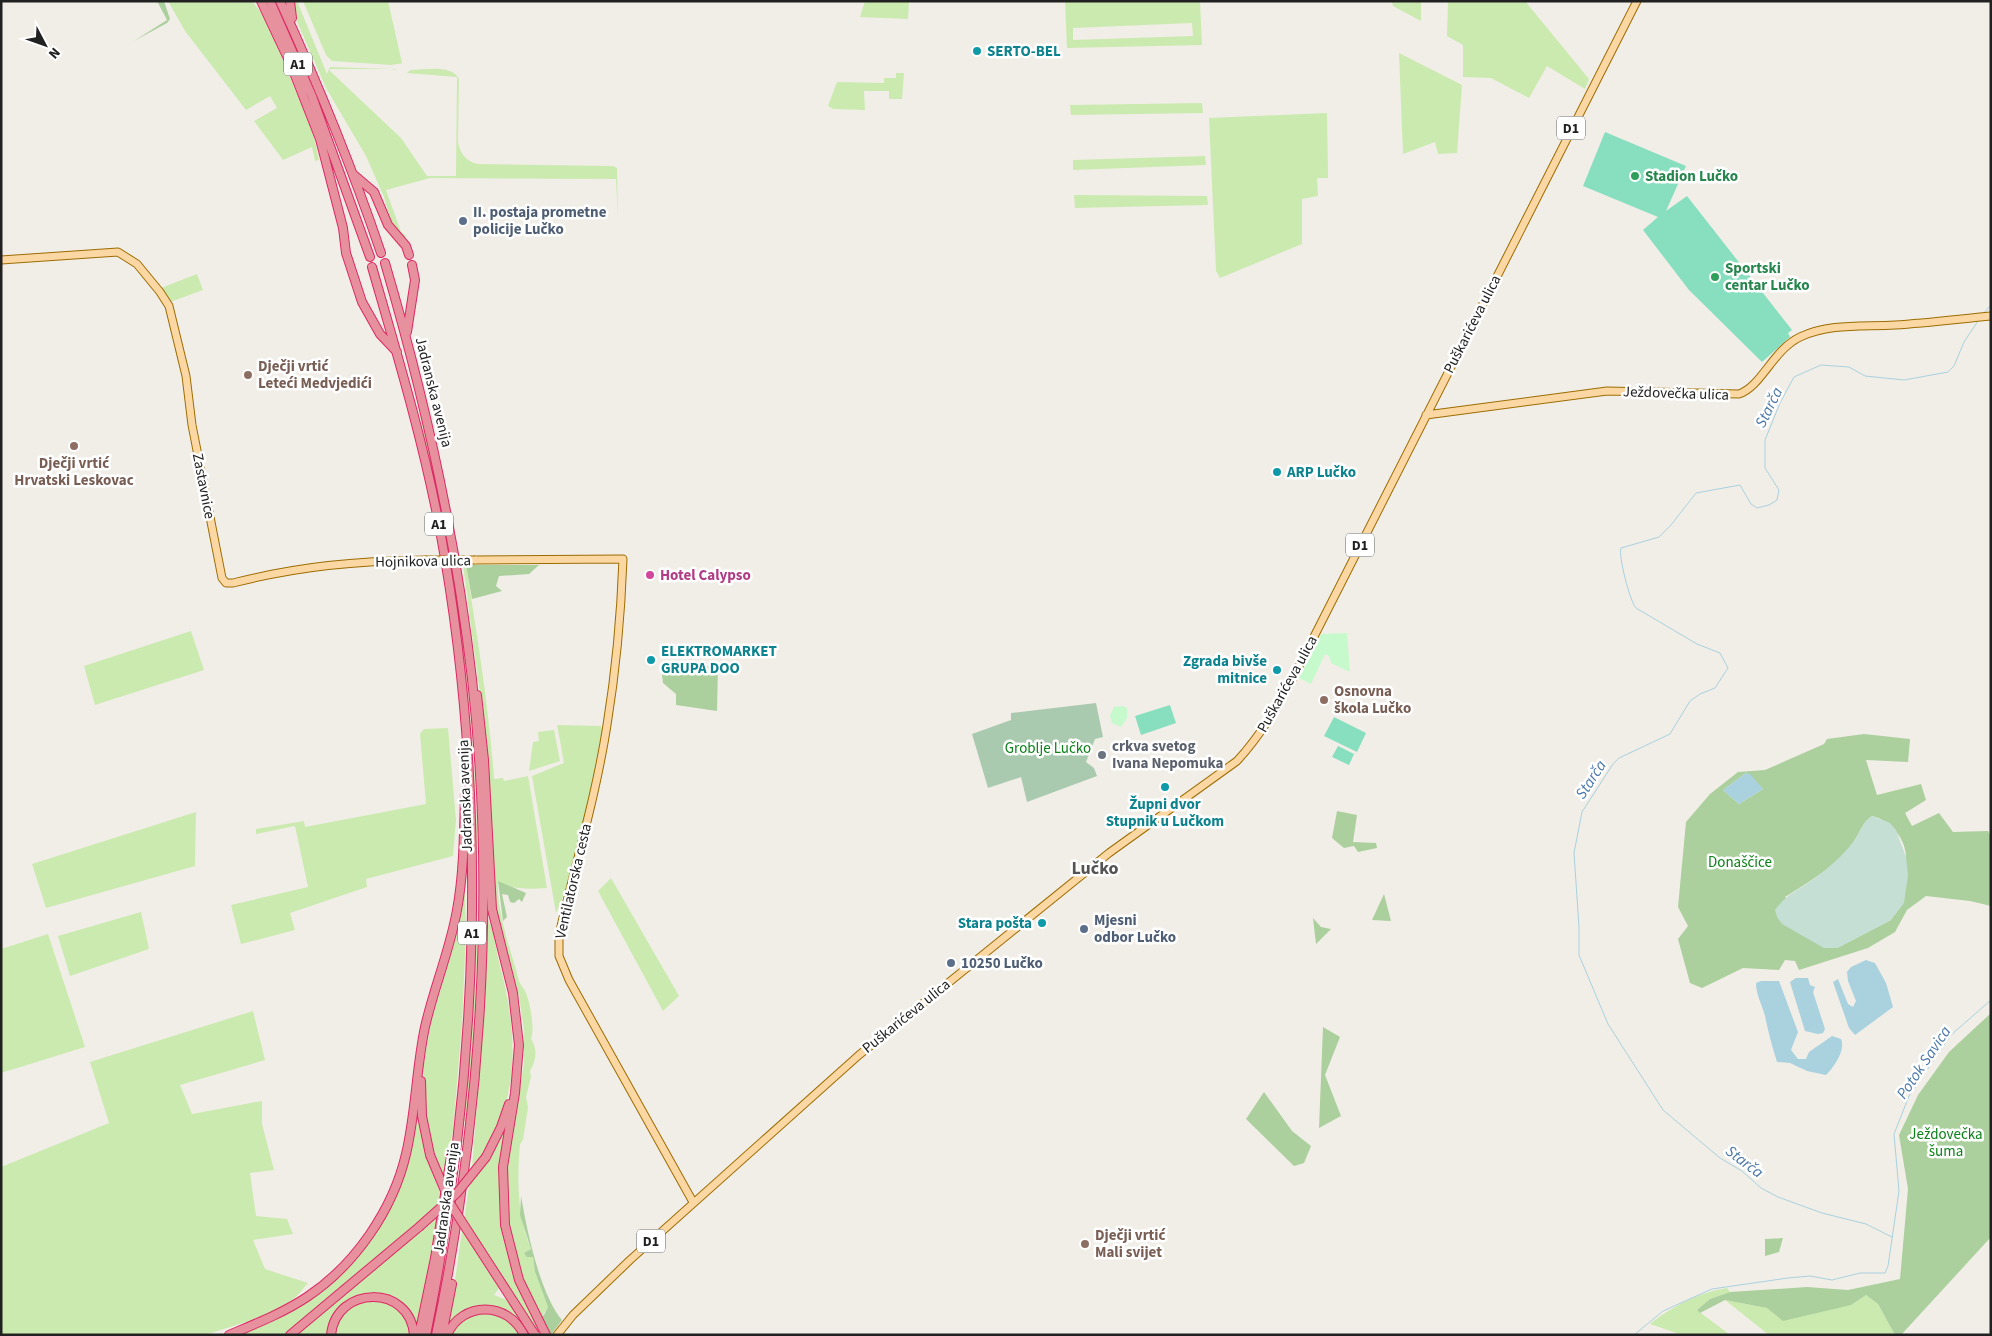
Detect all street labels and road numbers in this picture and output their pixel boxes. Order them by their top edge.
road number: A1 [284,52,312,76]
road number: D1 [1557,116,1585,140]
street label: Puškarićeva ulica [1439,271,1506,377]
street label: Jadranska avenija [410,335,457,449]
street label: Ježdovečka ulica [1623,381,1729,406]
street label: Zastavnice [187,451,220,521]
road number: A1 [425,512,453,536]
road number: D1 [1346,534,1374,556]
street label: Hojnikova ulica [375,550,471,573]
street label: Puškarićeva ulica [1252,632,1323,737]
street label: Jadranska avenija [453,739,478,853]
street label: Ventilatorska cesta [550,821,597,941]
road number: A1 [458,921,486,944]
street label: Puškarićeva ulica [858,974,955,1059]
street label: Jadranska avenija [428,1141,465,1255]
road number: D1 [637,1230,665,1252]

